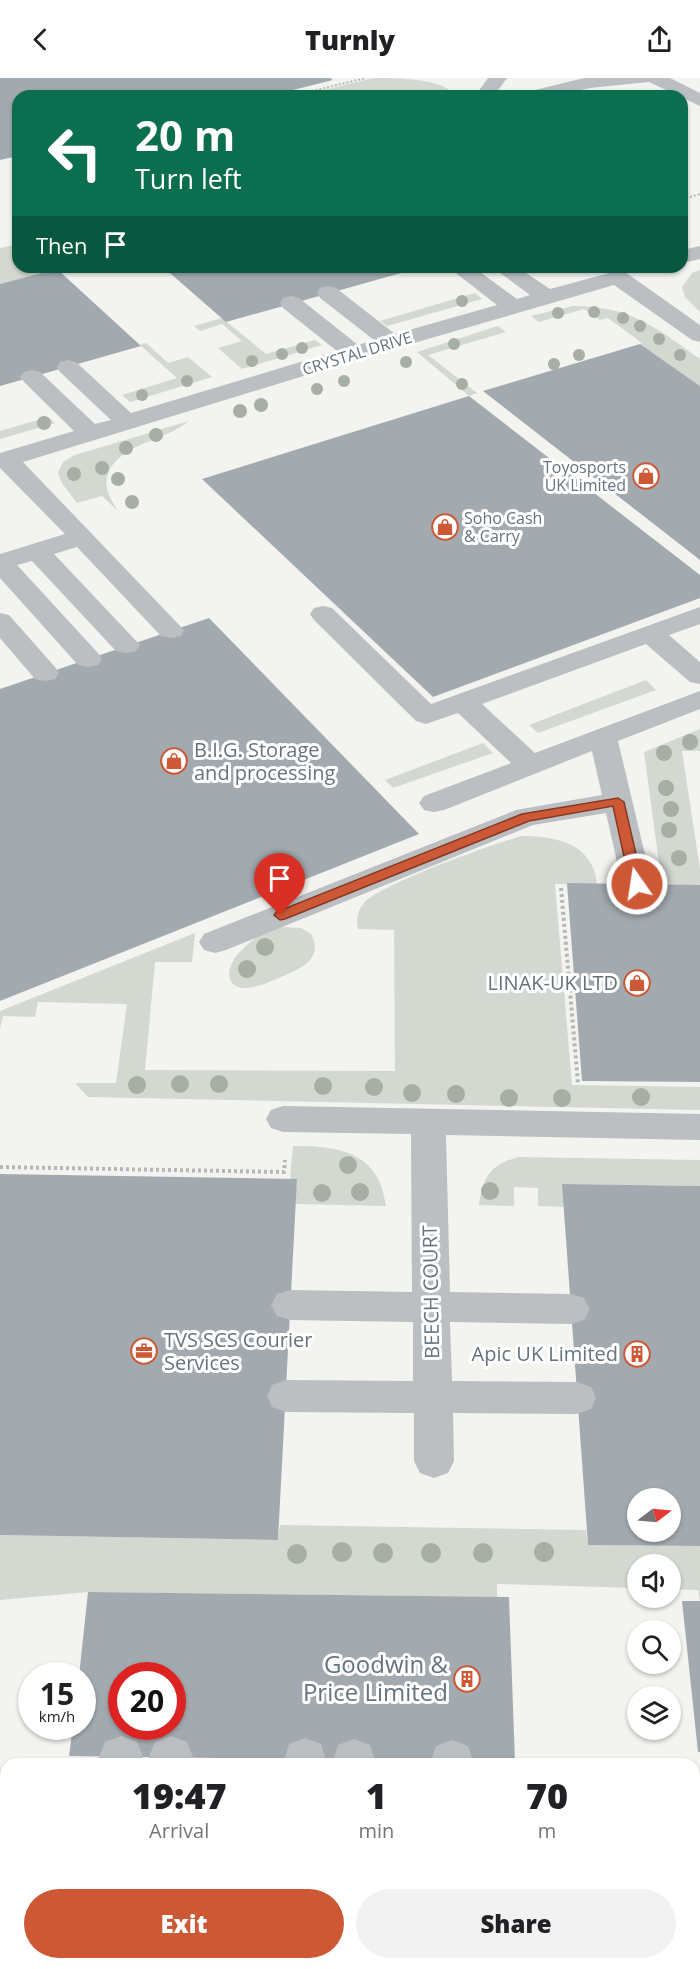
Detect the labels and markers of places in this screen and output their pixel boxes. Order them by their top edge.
place label: Toyosports UK Limited [543,456,626,496]
shop icon: Toyosports UK Limited [631,461,661,491]
place label: Soho Cash & Carry [464,507,542,547]
shop icon: Soho Cash & Carry [430,512,460,542]
place label: B.I.G. Storage and processing [194,736,335,786]
shop icon: B.I.G. Storage and processing [159,746,189,776]
pin [254,853,305,915]
shop icon: LINAK-UK LTD [622,968,652,998]
place label: LINAK-UK LTD [488,969,618,996]
place label: TVS SCS Courier Services [164,1326,312,1376]
office icon: TVS SCS Courier Services [129,1336,159,1366]
building icon: Apic UK Limited [622,1339,652,1369]
place label: Apic UK Limited [472,1340,618,1367]
place label: Goodwin & Price Limited [303,1647,449,1708]
building icon: Goodwin & Price Limited [452,1664,482,1694]

